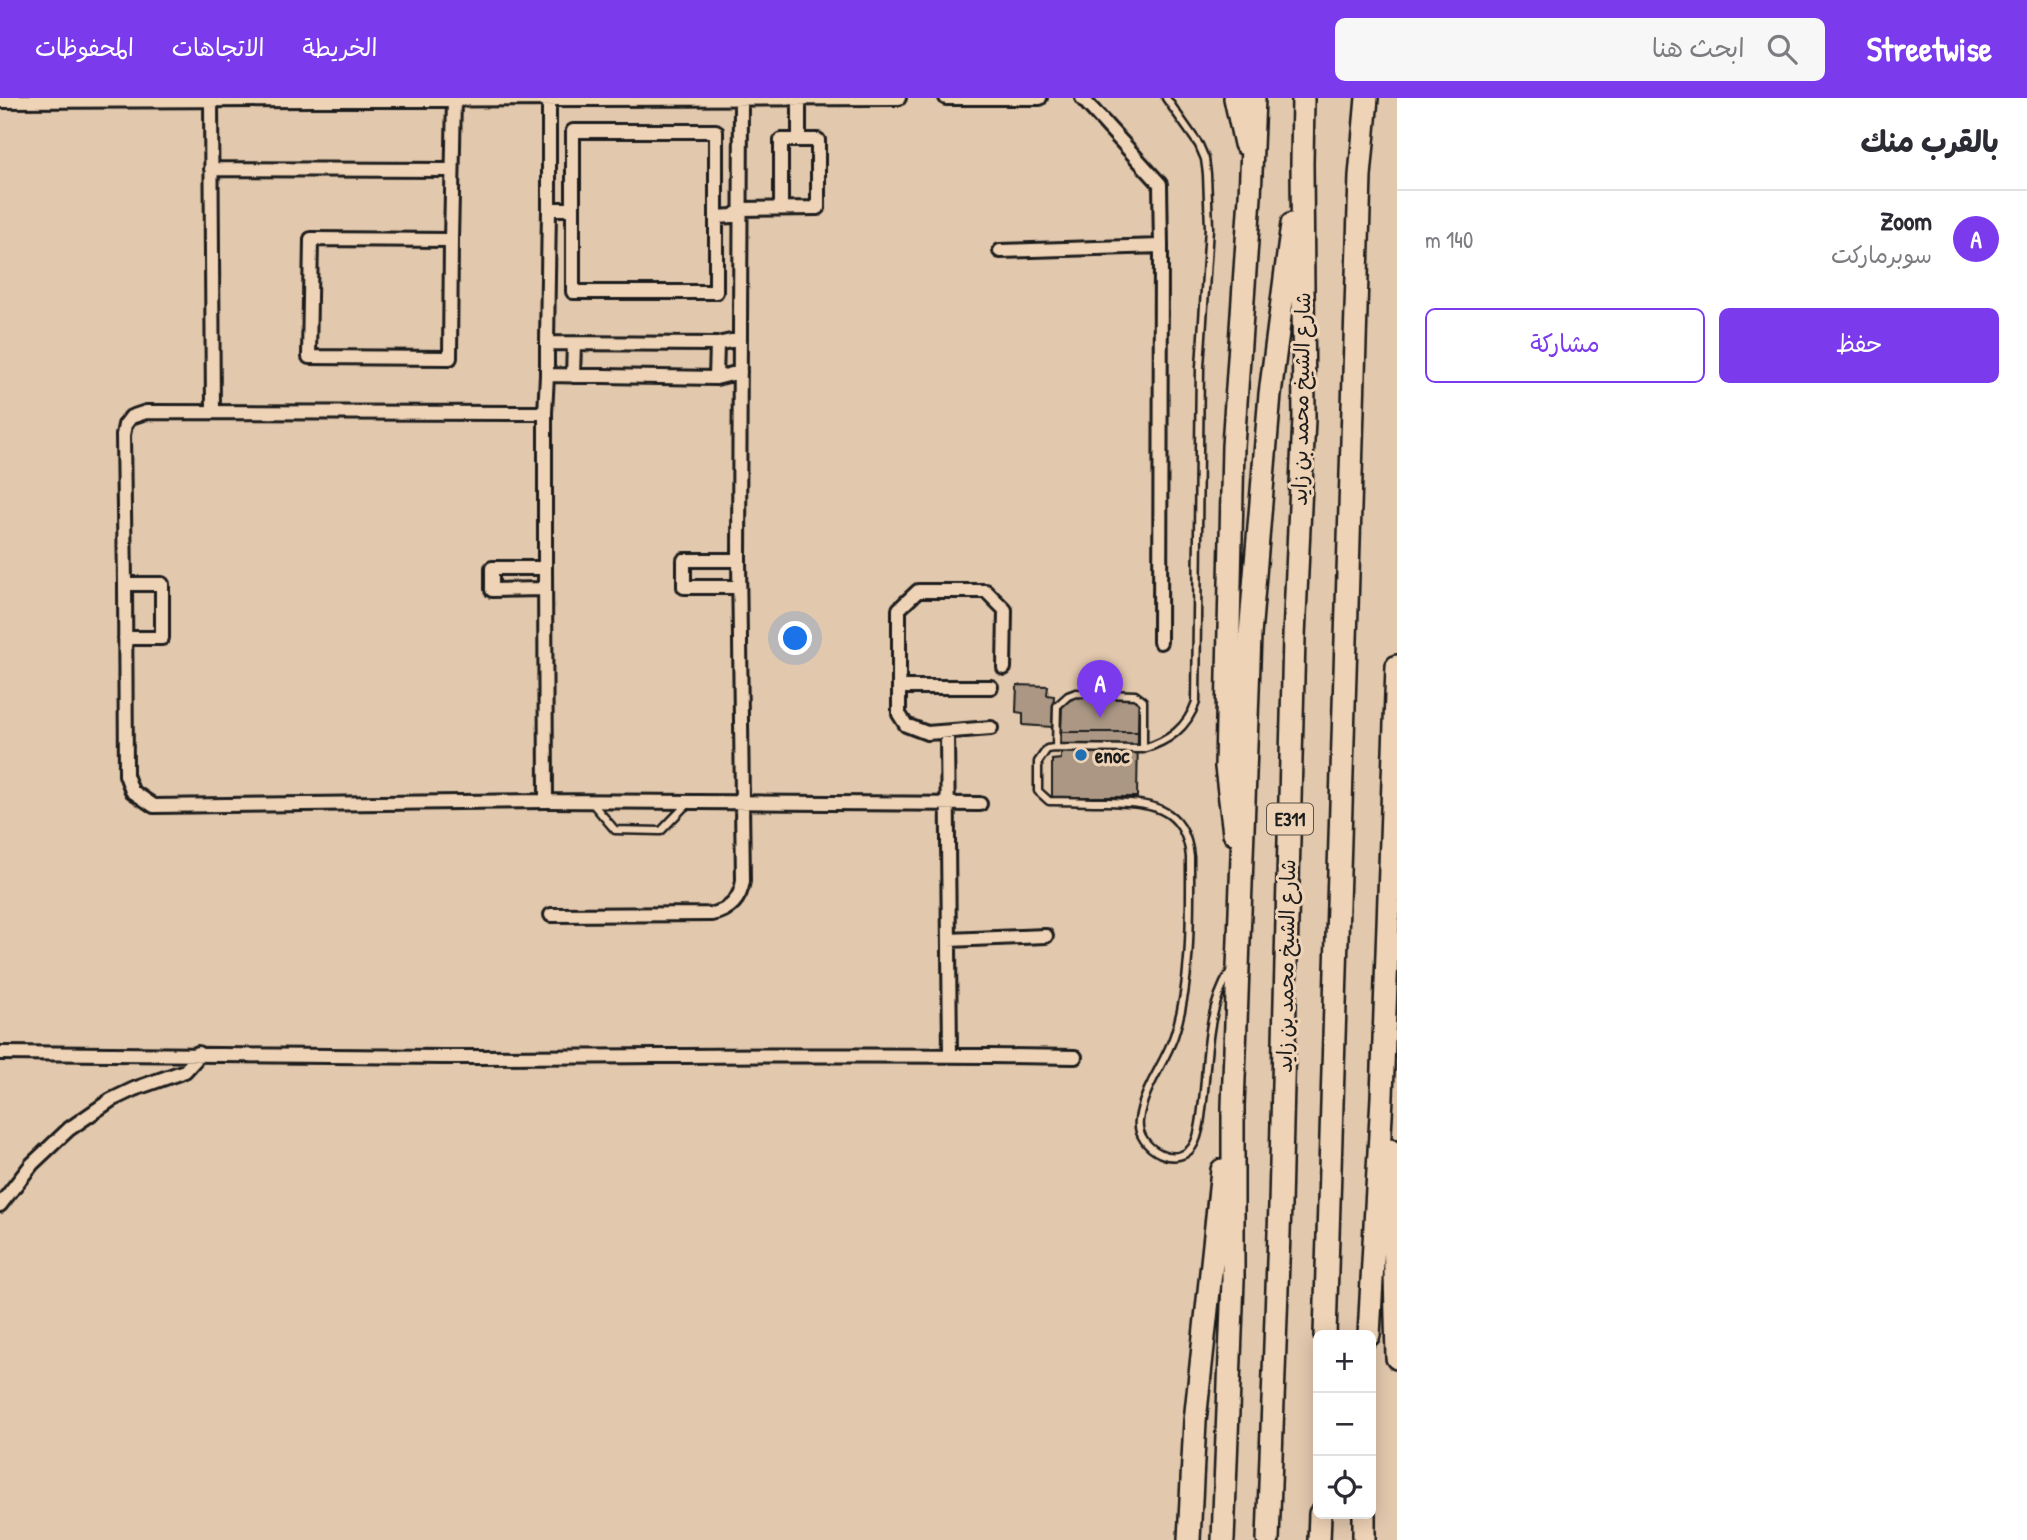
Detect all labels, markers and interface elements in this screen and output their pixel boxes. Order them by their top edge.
search box [1335,18,1825,81]
text: Streetwise [1867,27,1992,71]
text: ابحث هنا [1652,30,1745,65]
icon: search [1763,30,1801,68]
text: المحفوظات [35,31,134,63]
text: الاتجاهات [172,31,265,63]
text: الخريطة [303,31,377,63]
text: بالقرب منك [1861,121,1999,161]
text: Zoom [1880,203,1932,238]
text: 140 m [1425,224,1473,255]
text: A [1970,224,1982,255]
text: سوبرماركت [1831,239,1932,270]
street label: شارع الشيخ محمد بن زايد [1285,292,1318,506]
button: مشاركة [1425,308,1705,383]
button: حفظ [1719,308,1999,383]
your location [778,621,812,655]
pin: A [1077,660,1123,718]
place label: enoc [1095,741,1130,770]
marker: enoc [1073,747,1089,763]
road number: E311 [1267,804,1313,834]
street label: شارع الشيخ محمد بن زايد [1270,859,1303,1073]
map controls [1313,1330,1376,1519]
button: + [1313,1330,1376,1393]
button: − [1313,1393,1376,1456]
button: locate [1313,1456,1376,1519]

